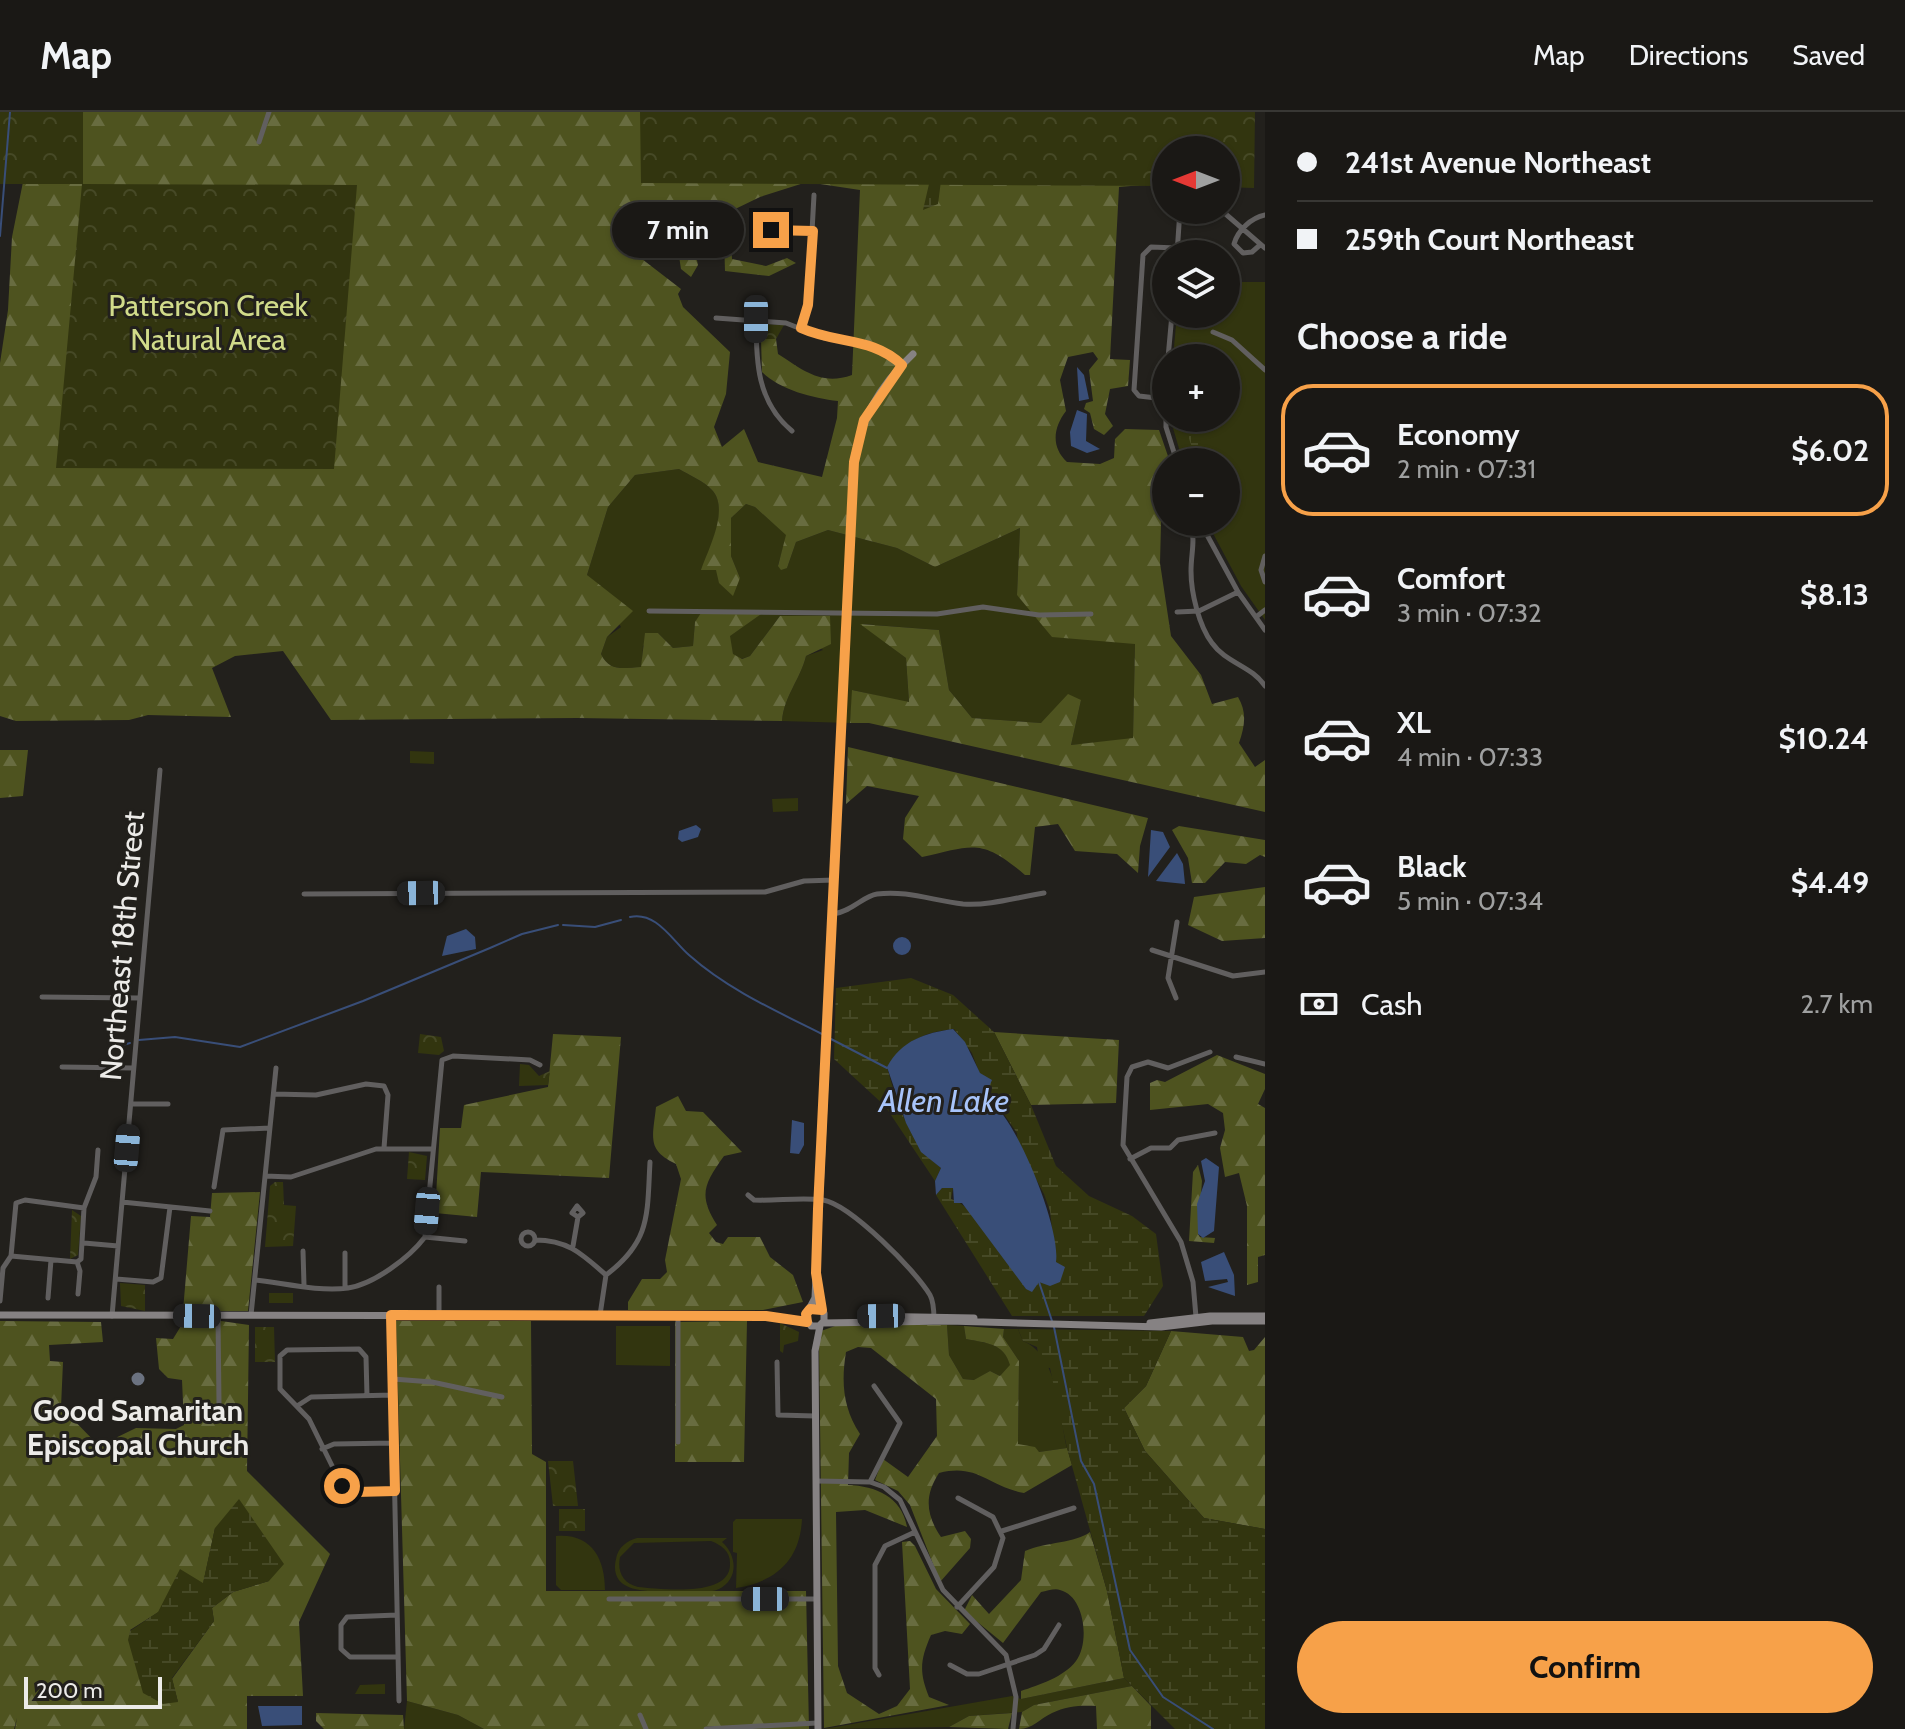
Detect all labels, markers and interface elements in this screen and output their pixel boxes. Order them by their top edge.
text: Map [40,32,112,79]
text: Map [1533,38,1585,72]
text: Directions [1629,38,1748,72]
text: Saved [1792,38,1865,72]
north arrow [1152,136,1240,224]
map controls [1152,136,1240,536]
text: 241st Avenue Northeast [1345,144,1651,181]
callout: 7 min [611,202,743,258]
route end [753,212,789,248]
text: 7 min [647,214,709,246]
text: 259th Court Northeast [1345,221,1634,258]
button: layers [1152,240,1240,328]
park label: Patterson Creek Natural Area [108,287,308,358]
car [744,295,768,343]
text: Choose a ride [1297,314,1507,358]
button: + [1152,344,1240,432]
icon: car [1301,414,1373,486]
text: Economy [1397,416,1520,453]
text: $6.02 [1791,432,1869,469]
button: − [1152,448,1240,536]
text: 2 min · 07:31 [1397,453,1536,485]
icon: car [1301,558,1373,630]
text: Comfort [1397,560,1505,597]
text: $8.13 [1800,576,1869,613]
text: 3 min · 07:32 [1397,597,1542,629]
icon: car [1301,702,1373,774]
text: XL [1397,704,1431,741]
text: $10.24 [1779,720,1869,757]
text: 4 min · 07:33 [1397,741,1543,773]
street label: Northeast 18th Street [92,810,152,1082]
icon: car [1301,846,1373,918]
text: Black [1397,848,1467,885]
text: $4.49 [1791,864,1869,901]
car [397,881,445,905]
text: 5 min · 07:34 [1397,885,1543,917]
icon: cash [1297,982,1341,1026]
text: Cash [1361,986,1423,1023]
text: 2.7 km [1801,988,1873,1020]
water label: Allen Lake [877,1081,1009,1120]
car [113,1123,141,1173]
car [413,1186,441,1236]
car [173,1304,221,1328]
car [857,1304,905,1328]
marker: Good Samaritan Episcopal Church [129,1370,147,1388]
place label: Good Samaritan Episcopal Church [27,1392,249,1463]
route start [324,1468,360,1504]
car [741,1587,789,1611]
button: Confirm [1297,1621,1873,1713]
scale bar [24,1673,162,1709]
text: 200 m [36,1677,102,1704]

